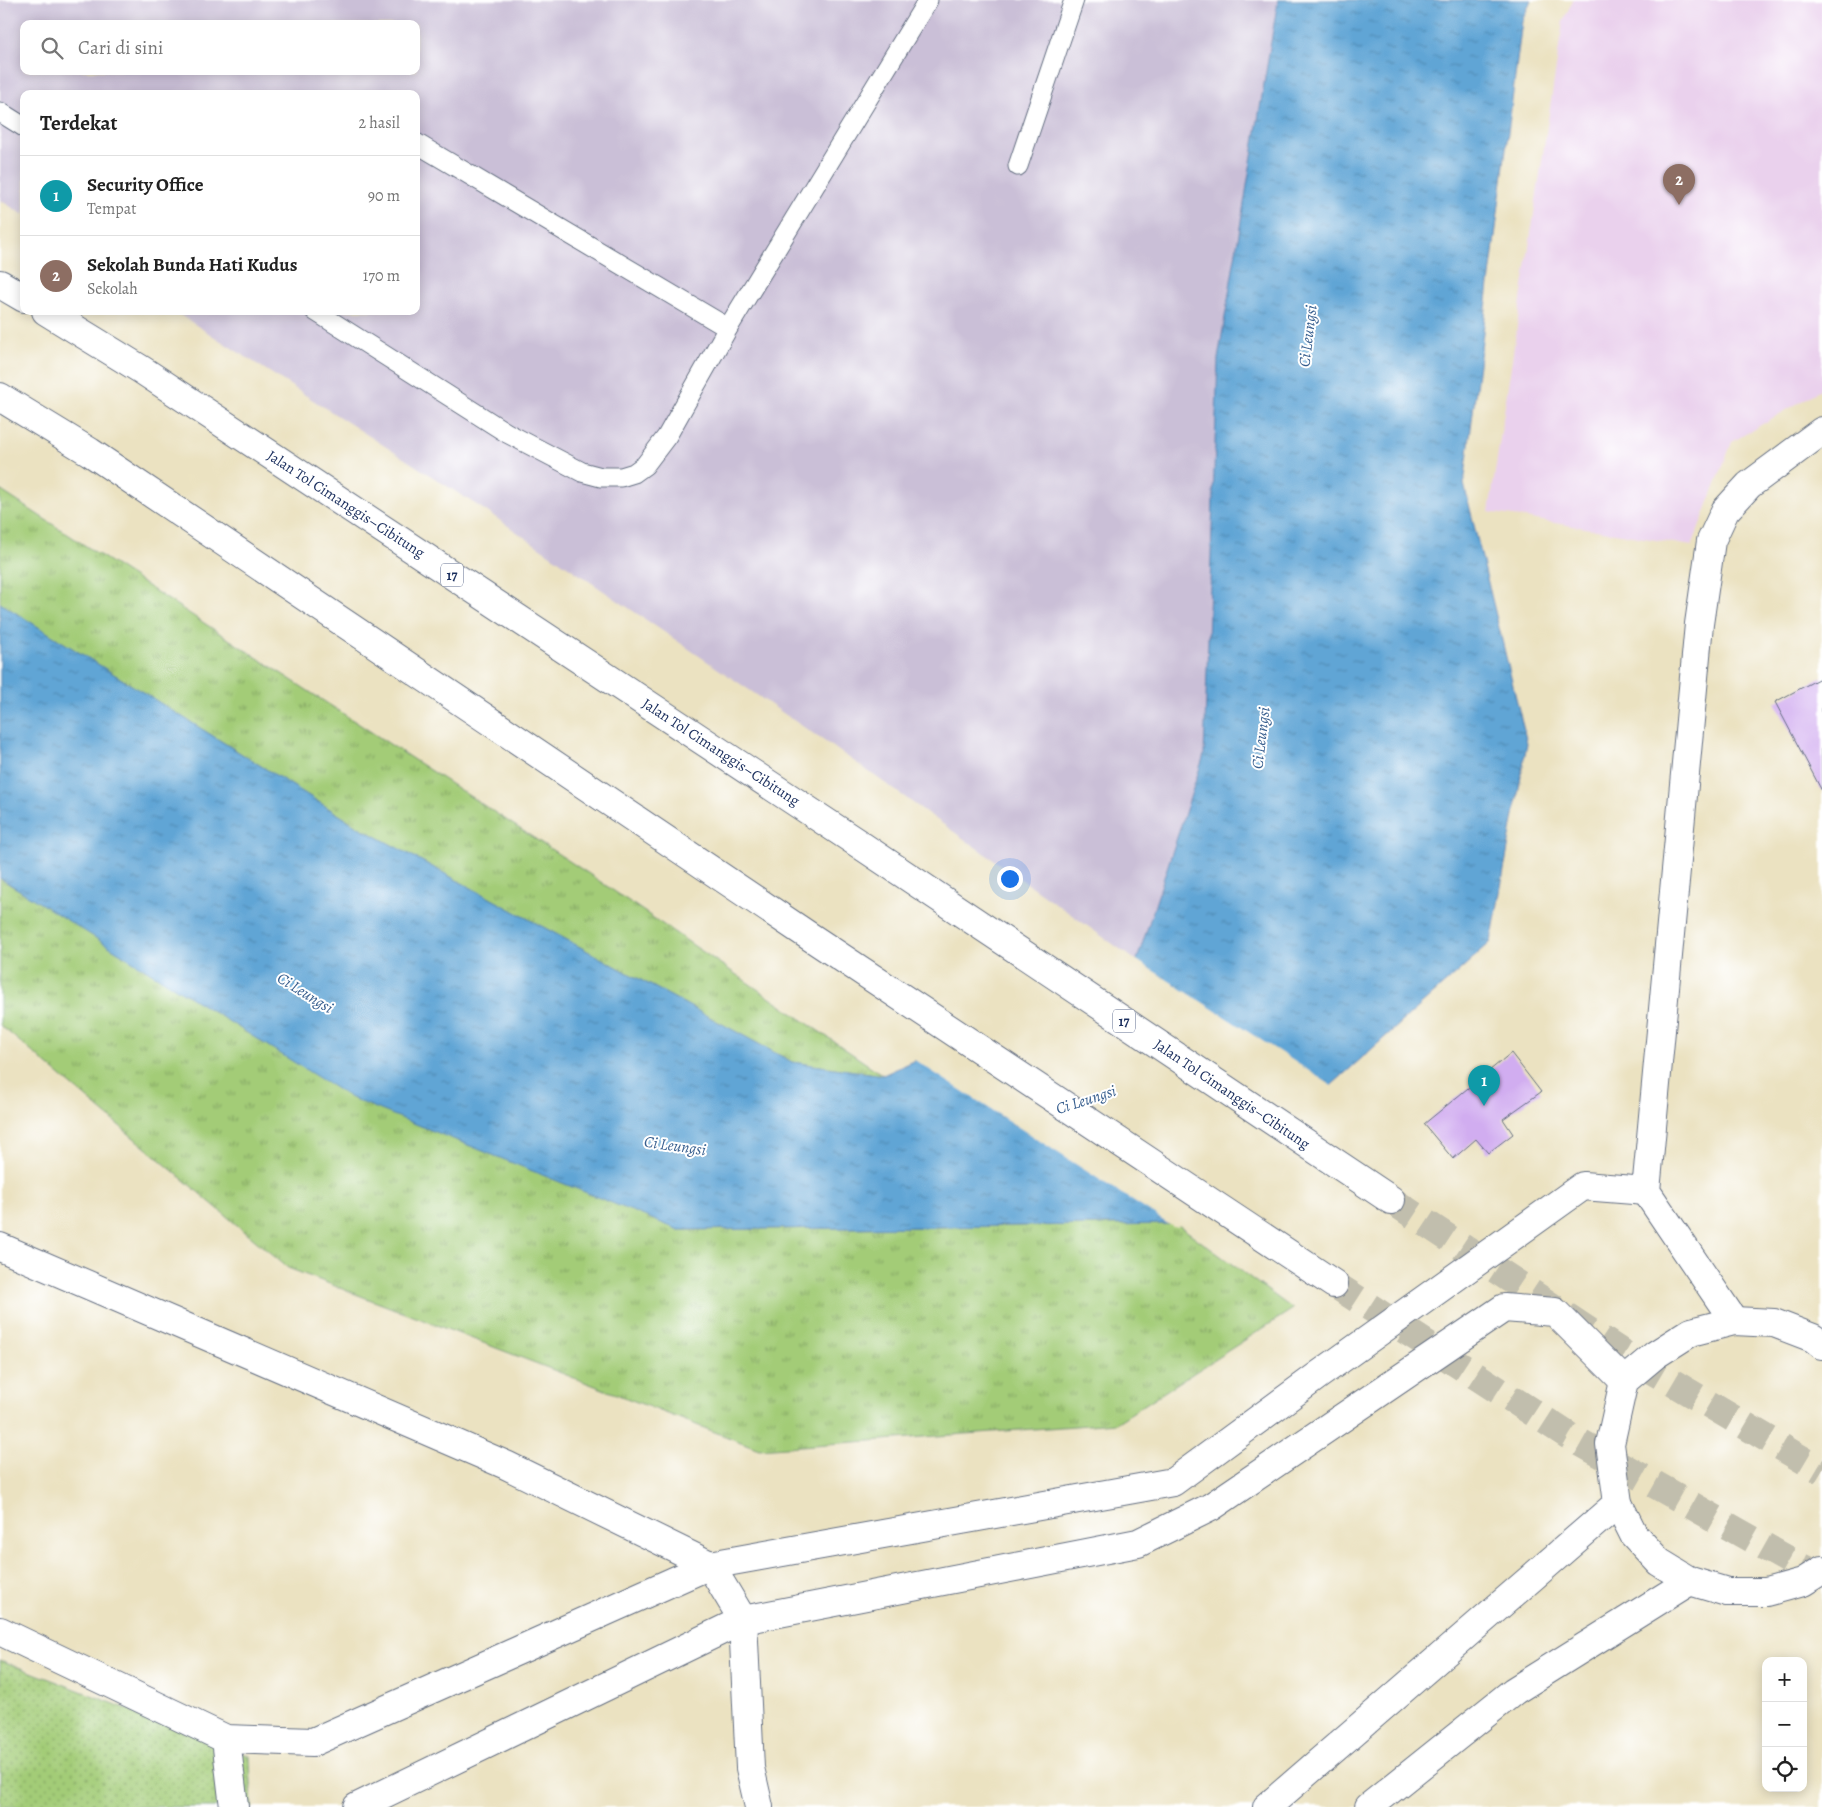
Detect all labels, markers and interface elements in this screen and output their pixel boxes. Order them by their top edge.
search box [20,20,420,75]
icon: search [38,34,66,62]
text: Cari di sini [78,35,163,61]
text: Terdekat [40,109,118,137]
text: 2 hasil [358,112,400,134]
pin: 2 [1663,164,1695,205]
text: Security Office [87,172,204,198]
text: 1 [53,185,59,207]
text: 90 m [368,185,400,207]
text: Tempat [87,198,136,220]
text: Sekolah Bunda Hati Kudus [87,252,297,278]
text: 2 [52,265,60,287]
text: 170 m [363,265,400,287]
text: Sekolah [87,278,138,300]
water label: Ci Leungsi [1293,304,1323,368]
street label: Jalan Tol Cimanggis–Cibitung [263,445,429,563]
road number: 17 [441,564,463,586]
street label: Jalan Tol Cimanggis–Cibitung [638,693,804,811]
water label: Ci Leungsi [1246,706,1276,770]
your location [997,866,1023,892]
water label: Ci Leungsi [273,967,337,1019]
road number: 17 [1113,1009,1135,1032]
street label: Jalan Tol Cimanggis–Cibitung [1150,1034,1314,1154]
pin: 1 [1468,1065,1500,1106]
water label: Ci Leungsi [1053,1080,1119,1120]
water label: Ci Leungsi [643,1131,707,1161]
map controls [1762,1657,1807,1792]
button: + [1762,1657,1807,1702]
button: − [1762,1702,1807,1747]
button: locate [1762,1747,1807,1792]

